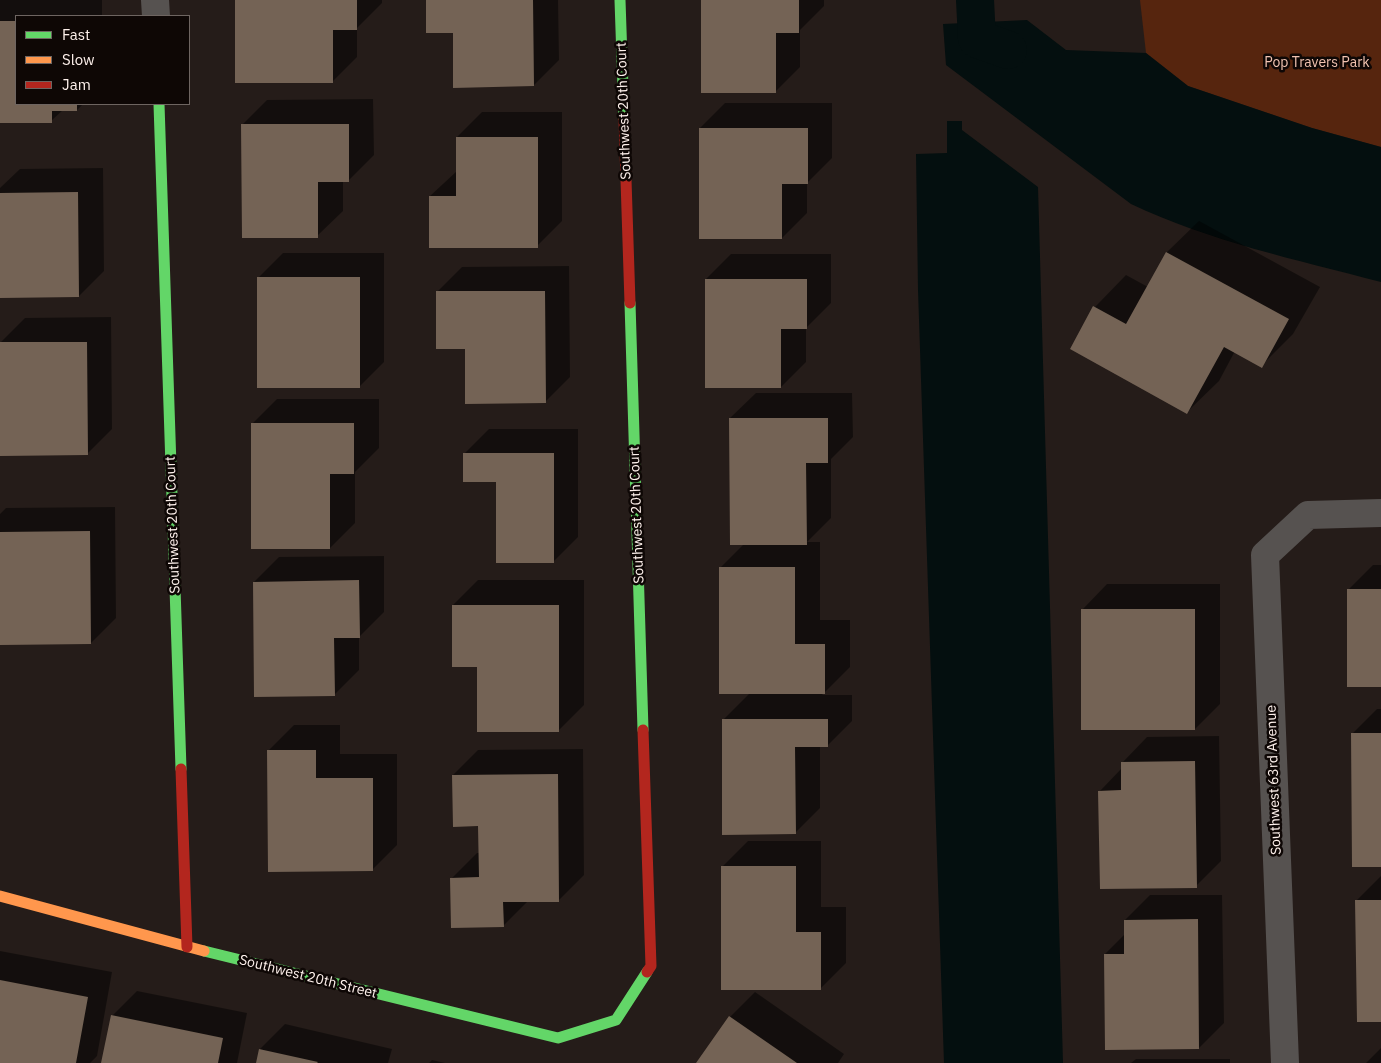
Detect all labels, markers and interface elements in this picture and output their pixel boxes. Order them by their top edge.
legend [15,15,190,105]
text: Fast [62,25,90,44]
street label: Southwest 20th Court [613,42,635,180]
text: Slow [62,50,95,69]
park label: Pop Travers Park [1264,55,1370,71]
text: Jam [62,75,91,94]
street label: Southwest 20th Court [626,446,648,584]
street label: Southwest 20th Court [162,456,184,594]
street label: Southwest 63rd Avenue [1263,705,1285,855]
street label: Southwest 20th Street [237,952,379,1002]

